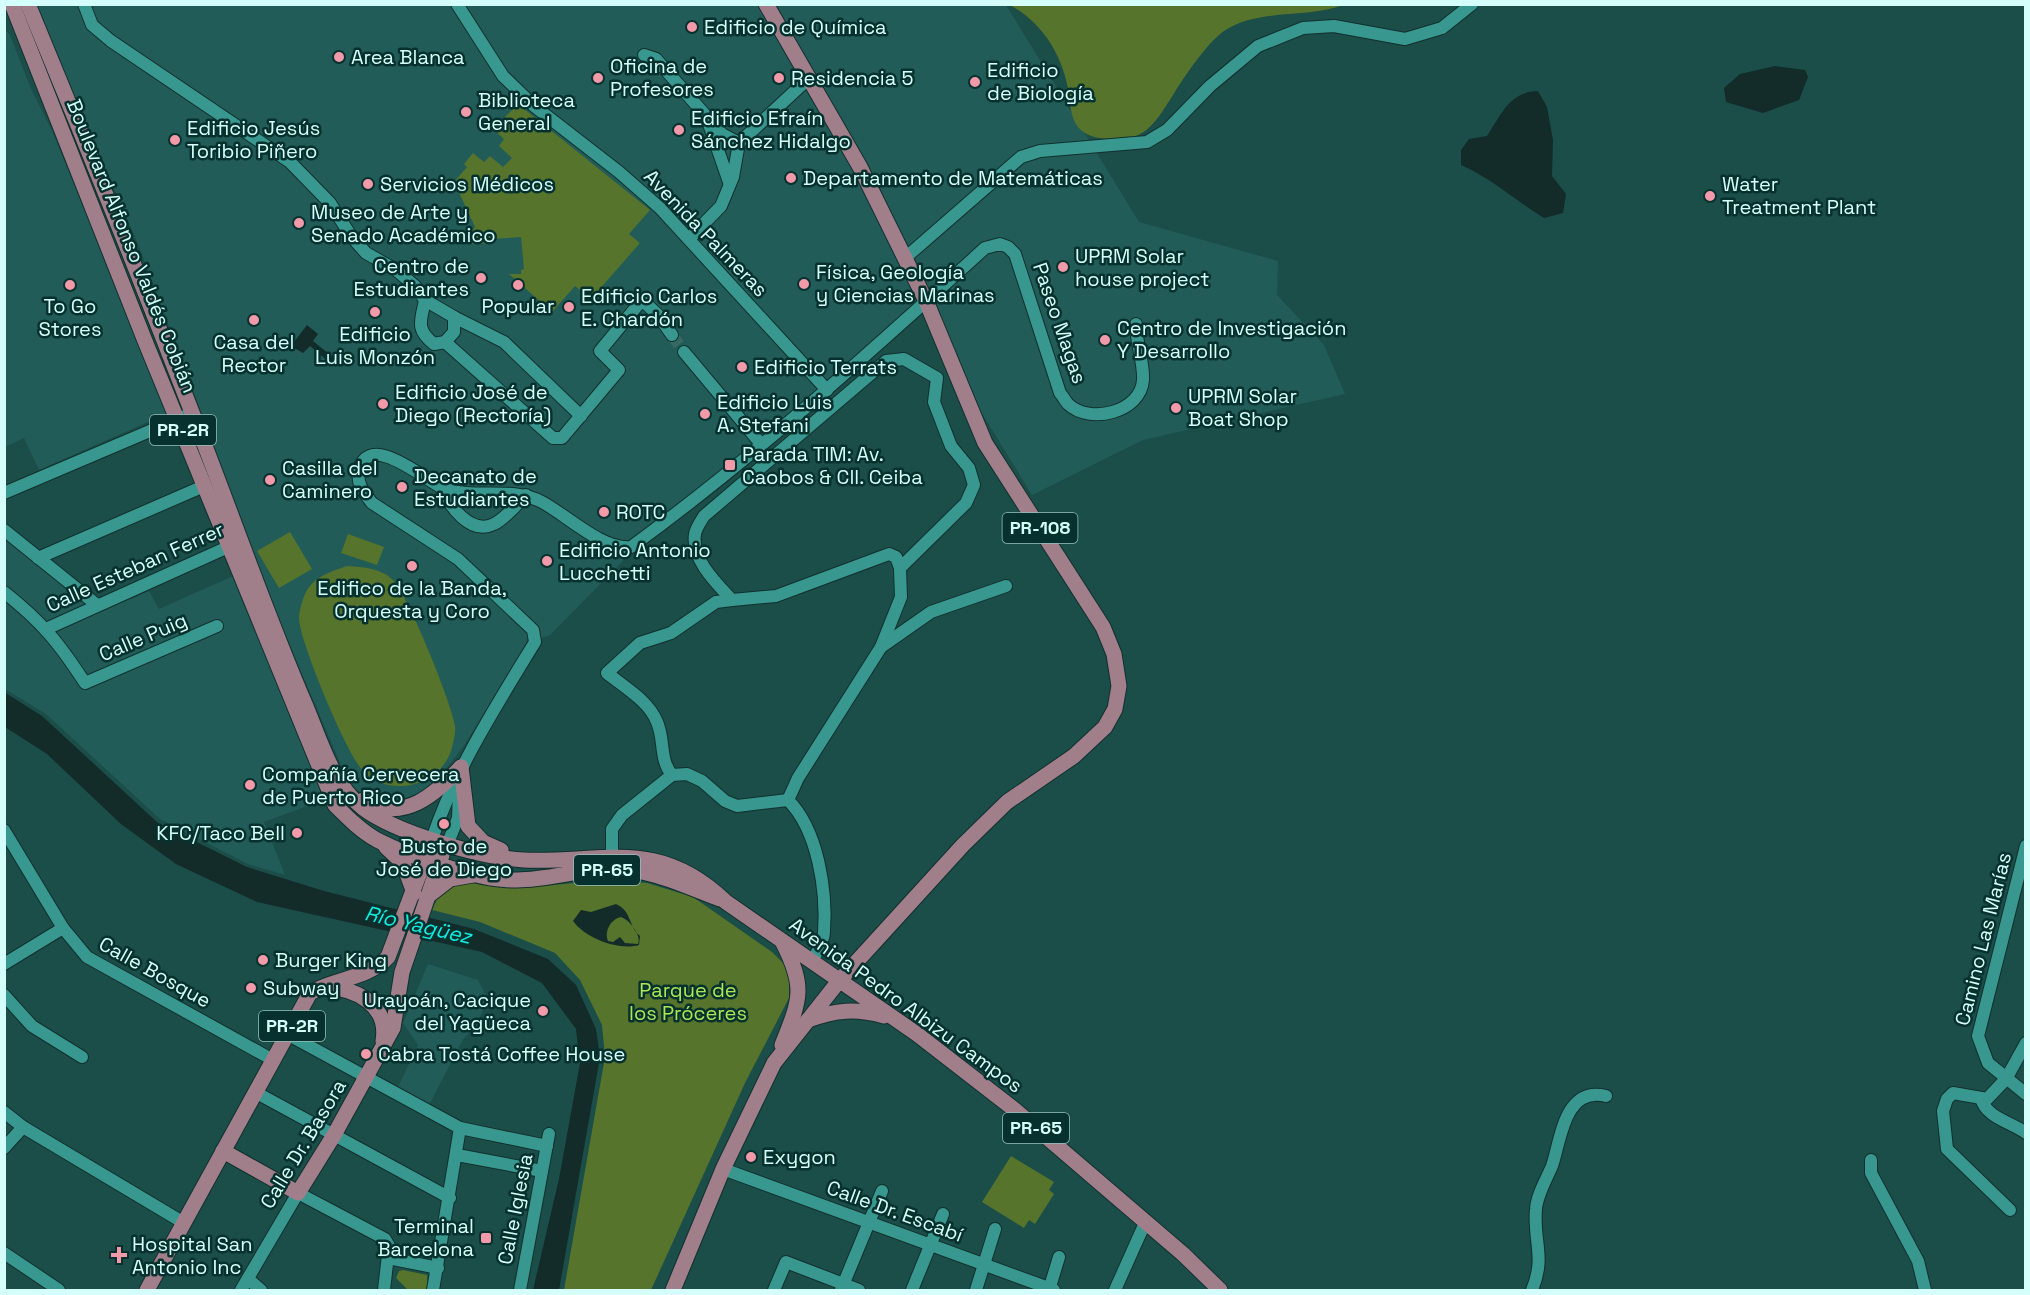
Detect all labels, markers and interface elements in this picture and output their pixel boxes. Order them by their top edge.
place label: Edificio de Química [704,14,887,40]
marker: Edificio de Química [685,20,699,34]
place label: Area Blanca [351,44,465,70]
marker: Area Blanca [332,50,346,64]
place label: Oficina de Profesores [610,53,714,102]
place label: Edificio de Biología [987,57,1094,106]
place label: Residencia 5 [791,65,913,91]
marker: Oficina de Profesores [591,71,605,85]
marker: Residencia 5 [772,71,786,85]
marker: Edificio de Biología [968,75,982,89]
place label: Biblioteca General [478,87,575,136]
street label: Boulevard Alfonso Valdés Cobián [61,95,203,397]
marker: Biblioteca General [459,105,473,119]
place label: Edificio Efraín Sánchez Hidalgo [691,105,851,154]
place label: Edificio Jesús Toribio Piñero [187,115,320,164]
marker: Edificio Efraín Sánchez Hidalgo [672,123,686,137]
marker: Edificio Jesús Toribio Piñero [168,133,182,147]
street label: Avenida Palmeras [638,164,774,302]
place label: Departamento de Matemáticas [803,165,1103,191]
place label: Servicios Médicos [380,171,554,197]
marker: Departamento de Matemáticas [784,171,798,185]
place label: Water Treatment Plant [1722,171,1876,220]
marker: Servicios Médicos [361,177,375,191]
marker: Water Treatment Plant [1703,189,1717,203]
place label: Museo de Arte y Senado Académico [311,199,496,248]
marker: Museo de Arte y Senado Académico [292,216,306,230]
place label: UPRM Solar house project [1075,243,1209,292]
place label: Centro de Estudiantes [354,253,469,302]
place label: Física, Geología y Ciencias Marinas [816,259,995,308]
street label: Paseo Magas [1027,259,1093,387]
marker: UPRM Solar house project [1056,260,1070,274]
marker: Centro de Estudiantes [474,271,488,285]
marker: Física, Geología y Ciencias Marinas [797,277,811,291]
marker: To Go Stores [63,278,77,292]
marker: Popular [511,278,525,292]
place label: Edificio Carlos E. Chardón [581,283,717,332]
place label: To Go Stores [38,293,102,342]
place label: Popular [481,293,555,319]
marker: Edificio Carlos E. Chardón [562,300,576,314]
marker: Edificio Luis Monzón [368,305,382,319]
marker: Casa del Rector [247,313,261,327]
place label: Centro de Investigación Y Desarrollo [1117,315,1346,364]
place label: Edificio Luis Monzón [315,321,435,370]
place label: Casa del Rector [214,329,294,378]
marker: Centro de Investigación Y Desarrollo [1098,333,1112,347]
place label: Edificio Terrats [754,354,897,380]
marker: Edificio Terrats [735,360,749,374]
place label: Edificio José de Diego (Rectoría) [395,379,551,428]
place label: UPRM Solar Boat Shop [1188,383,1297,432]
place label: Edificio Luis A. Stefani [717,389,832,438]
marker: Edificio José de Diego (Rectoría) [376,397,390,411]
marker: UPRM Solar Boat Shop [1169,401,1183,415]
marker: Edificio Luis A. Stefani [698,407,712,421]
road number: PR-2R [150,415,216,445]
place label: Parada TIM: Av. Caobos & Cll. Ceiba [742,441,923,490]
place label: Casilla del Caminero [282,455,378,504]
marker: Parada TIM: Av. Caobos & Cll. Ceiba [723,458,737,472]
place label: Decanato de Estudiantes [414,463,537,512]
marker: Casilla del Caminero [263,473,277,487]
marker: Decanato de Estudiantes [395,480,409,494]
place label: ROTC [616,499,665,525]
marker: ROTC [597,505,611,519]
road number: PR-108 [1002,513,1078,543]
street label: Calle Esteban Ferrer [42,516,228,618]
place label: Edificio Antonio Lucchetti [559,537,711,586]
marker: Edificio Antonio Lucchetti [540,554,554,568]
marker: Edifico de la Banda, Orquesta y Coro [405,559,419,573]
place label: Edifico de la Banda, Orquesta y Coro [317,575,507,624]
street label: Calle Puig [95,607,191,667]
place label: Compañía Cervecera de Puerto Rico [262,761,460,810]
marker: Compañía Cervecera de Puerto Rico [243,778,257,792]
marker: Busto de José de Diego [437,817,451,831]
place label: KFC/Taco Bell [156,820,285,846]
marker: KFC/Taco Bell [290,826,304,840]
place label: Busto de José de Diego [376,833,512,882]
street label: Camino Las Marías [1949,850,2017,1028]
road number: PR-65 [574,855,640,885]
water label: Río Yagüez [362,899,476,950]
street label: Avenida Pedro Albizu Campos [784,911,1028,1099]
street label: Calle Bosque [94,931,216,1013]
place label: Burger King [275,947,387,973]
marker: Burger King [256,953,270,967]
place label: Subway [263,975,340,1001]
park label: Parque de los Próceres [629,977,747,1026]
marker: Subway [244,981,258,995]
place label: Urayoán, Cacique del Yagüeca [363,987,531,1036]
marker: Urayoán, Cacique del Yagüeca [536,1004,550,1018]
road number: PR-2R [259,1011,325,1041]
place label: Cabra Tostá Coffee House [378,1041,625,1067]
marker: Cabra Tostá Coffee House [359,1047,373,1061]
street label: Calle Dr. Basora [254,1075,352,1213]
road number: PR-65 [1003,1113,1069,1143]
place label: Exygon [763,1144,836,1170]
marker: Exygon [744,1150,758,1164]
street label: Calle Iglesia [492,1151,538,1267]
street label: Calle Dr. Escabí [823,1174,967,1248]
place label: Terminal Barcelona [377,1213,474,1262]
place label: Hospital San Antonio Inc [132,1231,253,1280]
marker: Terminal Barcelona [479,1231,493,1245]
marker: Hospital San Antonio Inc [110,1246,128,1264]

